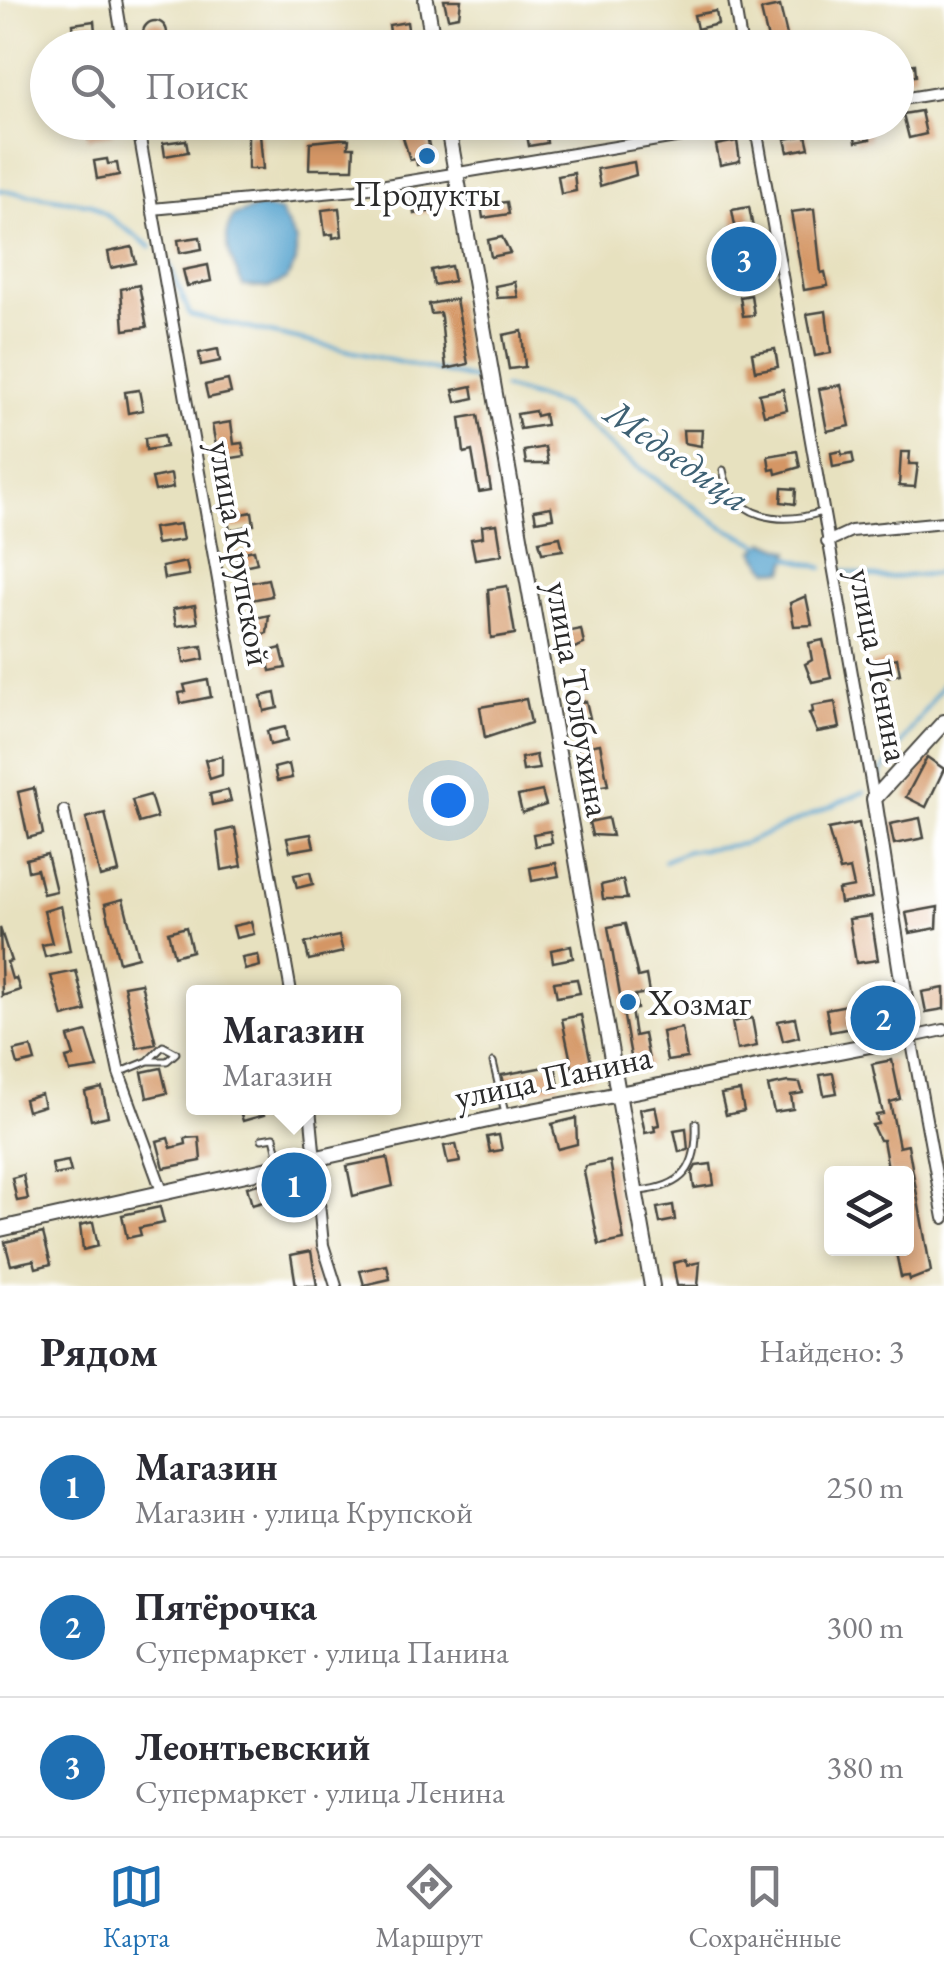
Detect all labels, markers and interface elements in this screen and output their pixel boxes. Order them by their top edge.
search box [30,30,914,140]
icon: search [65,58,120,113]
text: Поиск [145,61,248,110]
marker: Продукты [416,145,438,167]
place label: Продукты [353,171,501,217]
pin: 3 [712,222,776,296]
water label: Медведица [594,386,760,523]
street label: улица Крупской [198,437,283,669]
street label: улица Ленина [838,564,921,766]
street label: улица Толбухина [535,578,622,821]
your location [423,775,474,826]
place label: Хозмаг [647,980,752,1025]
pin: 2 [850,980,916,1056]
popup [186,985,401,1115]
marker: Хозмаг [617,991,639,1013]
text: Магазин [222,1005,365,1054]
street label: улица Панина [450,1033,656,1120]
text: Магазин [222,1054,333,1096]
pin: 1 [262,1148,326,1222]
map controls [824,1166,914,1256]
button: layers [824,1166,914,1256]
text: Рядом [40,1324,158,1379]
text: Найдено: 3 [759,1330,904,1372]
text: Магазин [135,1442,278,1491]
text: 1 [64,1466,81,1508]
text: 250 m [827,1466,904,1508]
text: Магазин · улица Крупской [135,1491,473,1533]
text: Пятёрочка [135,1582,317,1631]
text: 2 [64,1606,81,1648]
text: 300 m [827,1606,904,1648]
text: Супермаркет · улица Панина [135,1631,509,1673]
text: Леонтьевский [135,1722,370,1771]
text: 3 [64,1746,81,1788]
text: 380 m [827,1746,904,1788]
text: Супермаркет · улица Ленина [135,1771,505,1813]
tab: Карта [103,1859,170,1955]
tab: Маршрут [375,1859,483,1955]
tab: Сохранённые [688,1859,841,1955]

